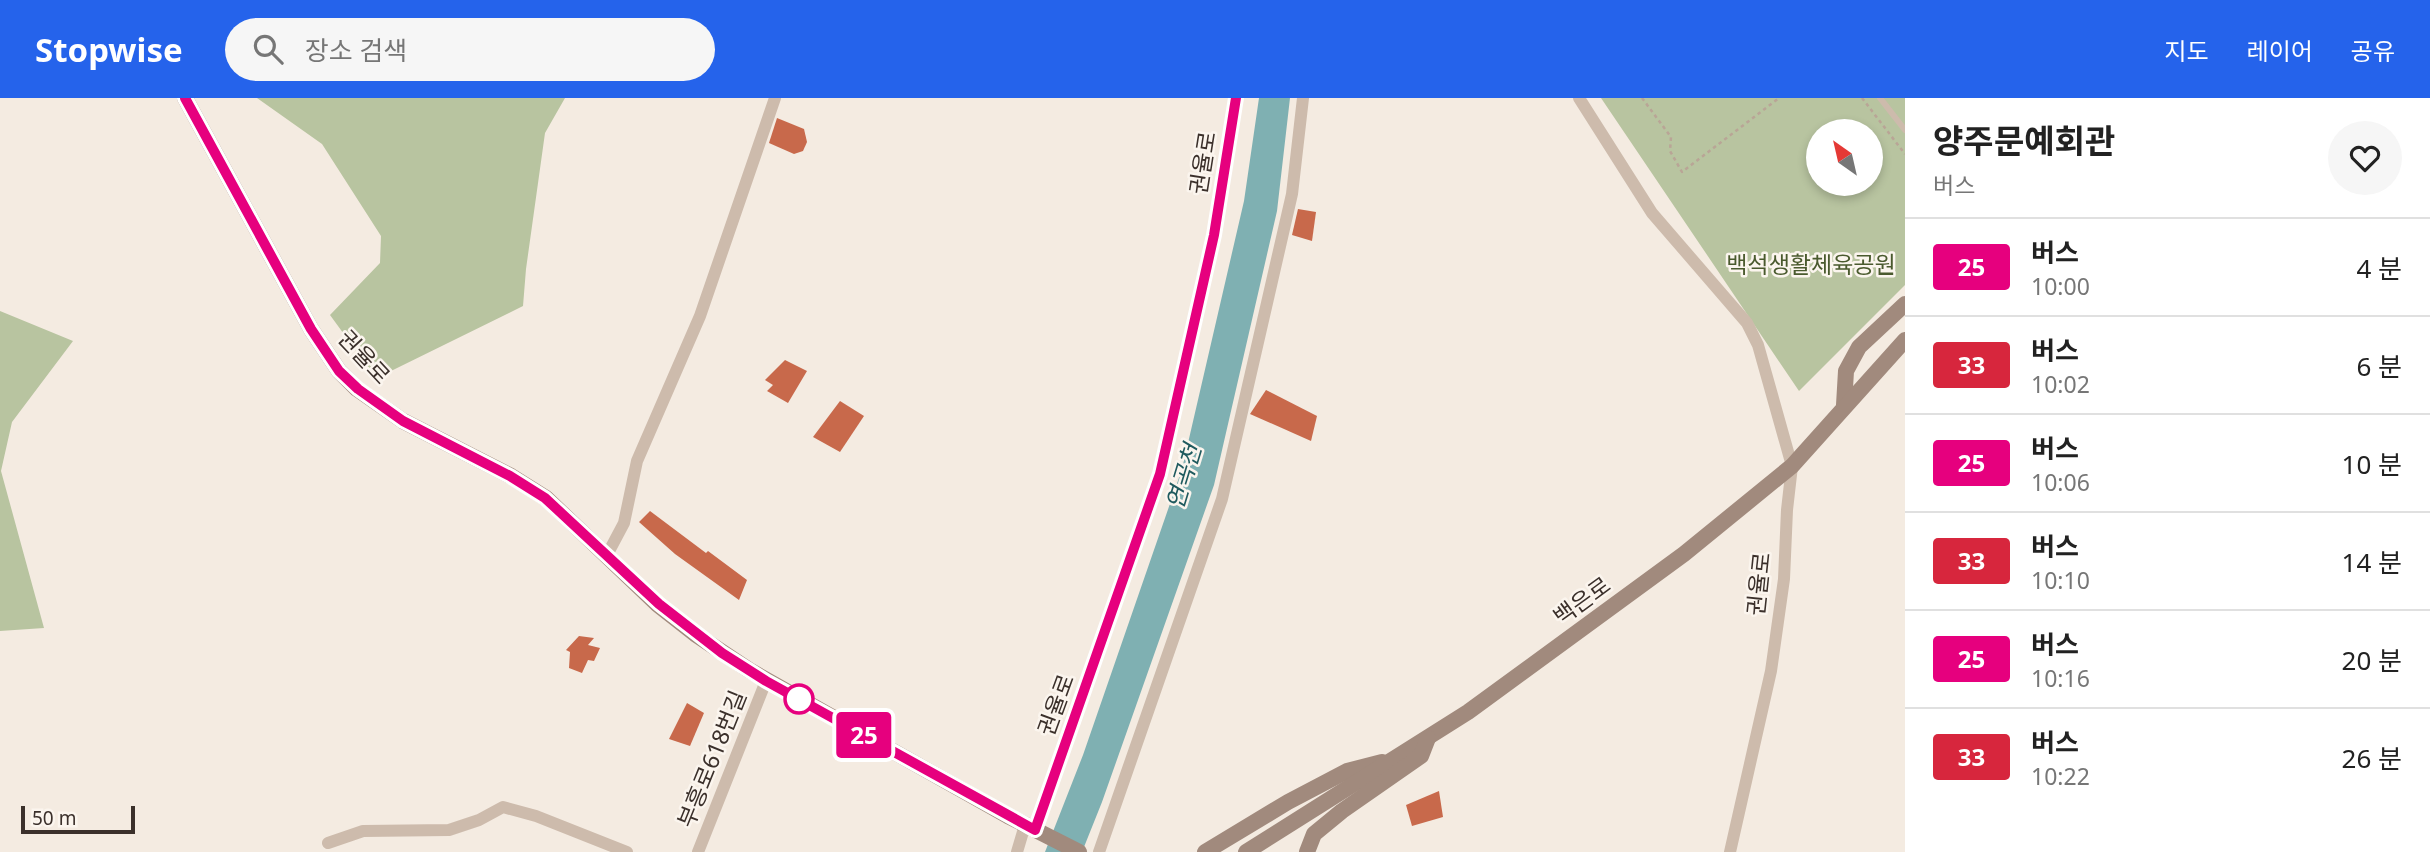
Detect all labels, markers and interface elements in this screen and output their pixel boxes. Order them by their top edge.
search box [225,18,715,81]
text: Stopwise [35,27,183,72]
icon: search [249,30,287,68]
text: 장소 검색 [305,32,407,68]
text: 지도 [2164,34,2209,67]
text: 레이어 [2247,34,2313,67]
text: 공유 [2351,34,2395,67]
text: 양주문예회관 [1933,118,2115,163]
north arrow [1806,119,1883,196]
map controls [1806,119,1883,196]
button: heart [2328,121,2402,195]
street label: 권율로 [1181,129,1223,197]
text: 버스 [1933,169,1975,201]
text: 버스 [2031,234,2079,270]
park label: 백석생활체육공원 [1726,248,1896,280]
text: 25 [1958,250,1985,283]
text: 4 분 [2356,250,2402,286]
text: 10:00 [2031,270,2090,302]
street label: 권율로 [331,322,398,390]
text: 버스 [2031,332,2079,368]
text: 33 [1958,348,1985,381]
text: 6 분 [2356,348,2402,384]
text: 10:02 [2031,368,2090,400]
text: 버스 [2031,430,2079,466]
water label: 연곡천 [1157,437,1209,513]
text: 25 [1958,446,1985,479]
text: 10 분 [2342,446,2402,482]
text: 10:06 [2031,466,2090,498]
text: 버스 [2031,528,2079,564]
text: 33 [1958,544,1985,577]
text: 14 분 [2342,544,2402,580]
street label: 권율로 [1739,551,1777,617]
text: 10:10 [2031,564,2090,596]
street label: 백은로 [1546,569,1616,632]
text: 버스 [2031,626,2079,662]
text: 25 [1958,642,1985,675]
text: 20 분 [2342,642,2402,678]
text: 10:16 [2031,662,2090,694]
street label: 권율로 [1029,669,1081,740]
unlabelled marker [784,684,814,714]
street label: 부흥로618번길 [669,685,753,832]
line badge: 25 [832,712,896,758]
text: 25 [850,718,878,751]
text: 버스 [2031,724,2079,760]
text: 33 [1958,740,1985,773]
text: 26 분 [2342,740,2402,776]
text: 10:22 [2031,760,2090,792]
scale bar [21,803,135,835]
text: 50 m [32,805,76,831]

